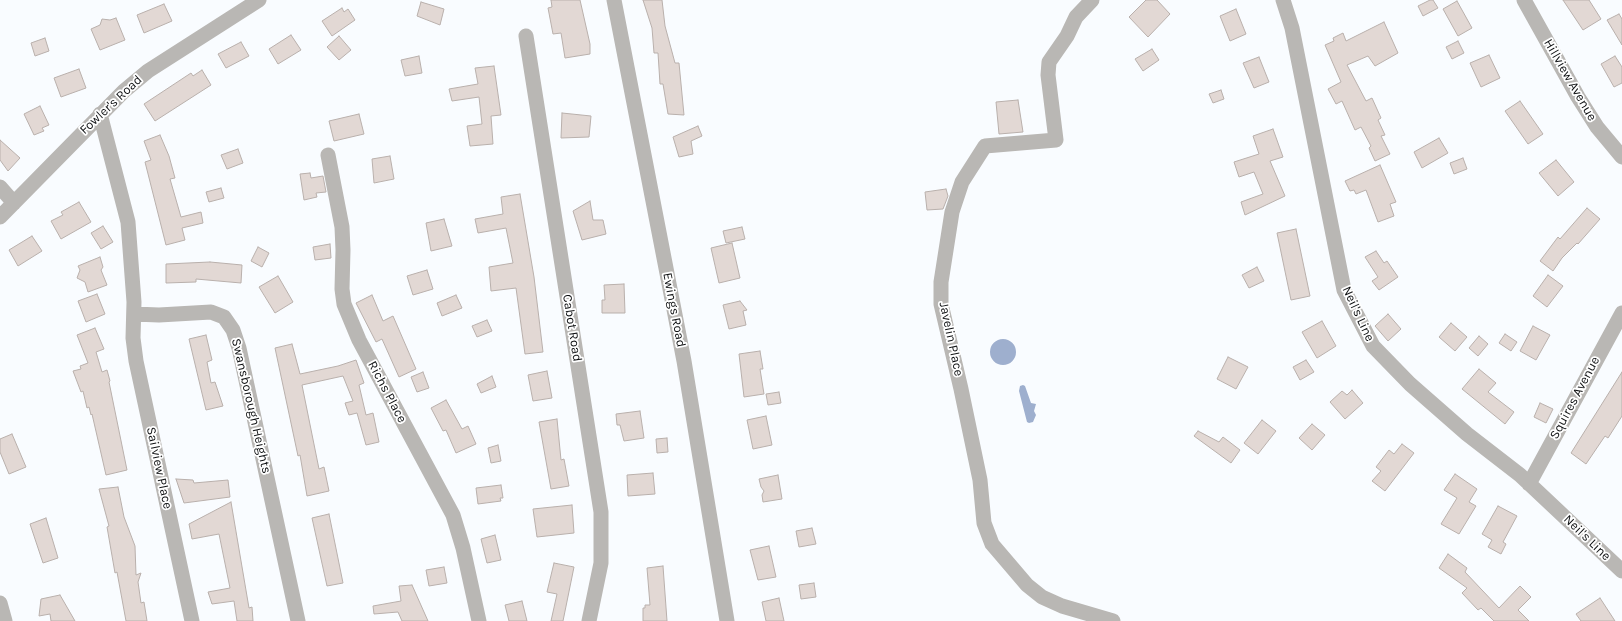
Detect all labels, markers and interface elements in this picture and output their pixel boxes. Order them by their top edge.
street label: Hillview Avenue [1540,36,1600,124]
street label: Fowler's Road [77,72,145,138]
street label: Ewings Road [659,271,689,349]
street label: Neil's Line [1338,284,1378,344]
street label: Cabot Road [559,293,585,363]
street label: Javelin Place [936,300,966,378]
street label: Swansborough Heights [228,337,274,475]
street label: Squires Avenue [1547,354,1603,442]
street label: Richs Place [364,358,410,426]
street label: Sailview Place [143,426,175,510]
street label: Neil's Line [1560,512,1614,564]

